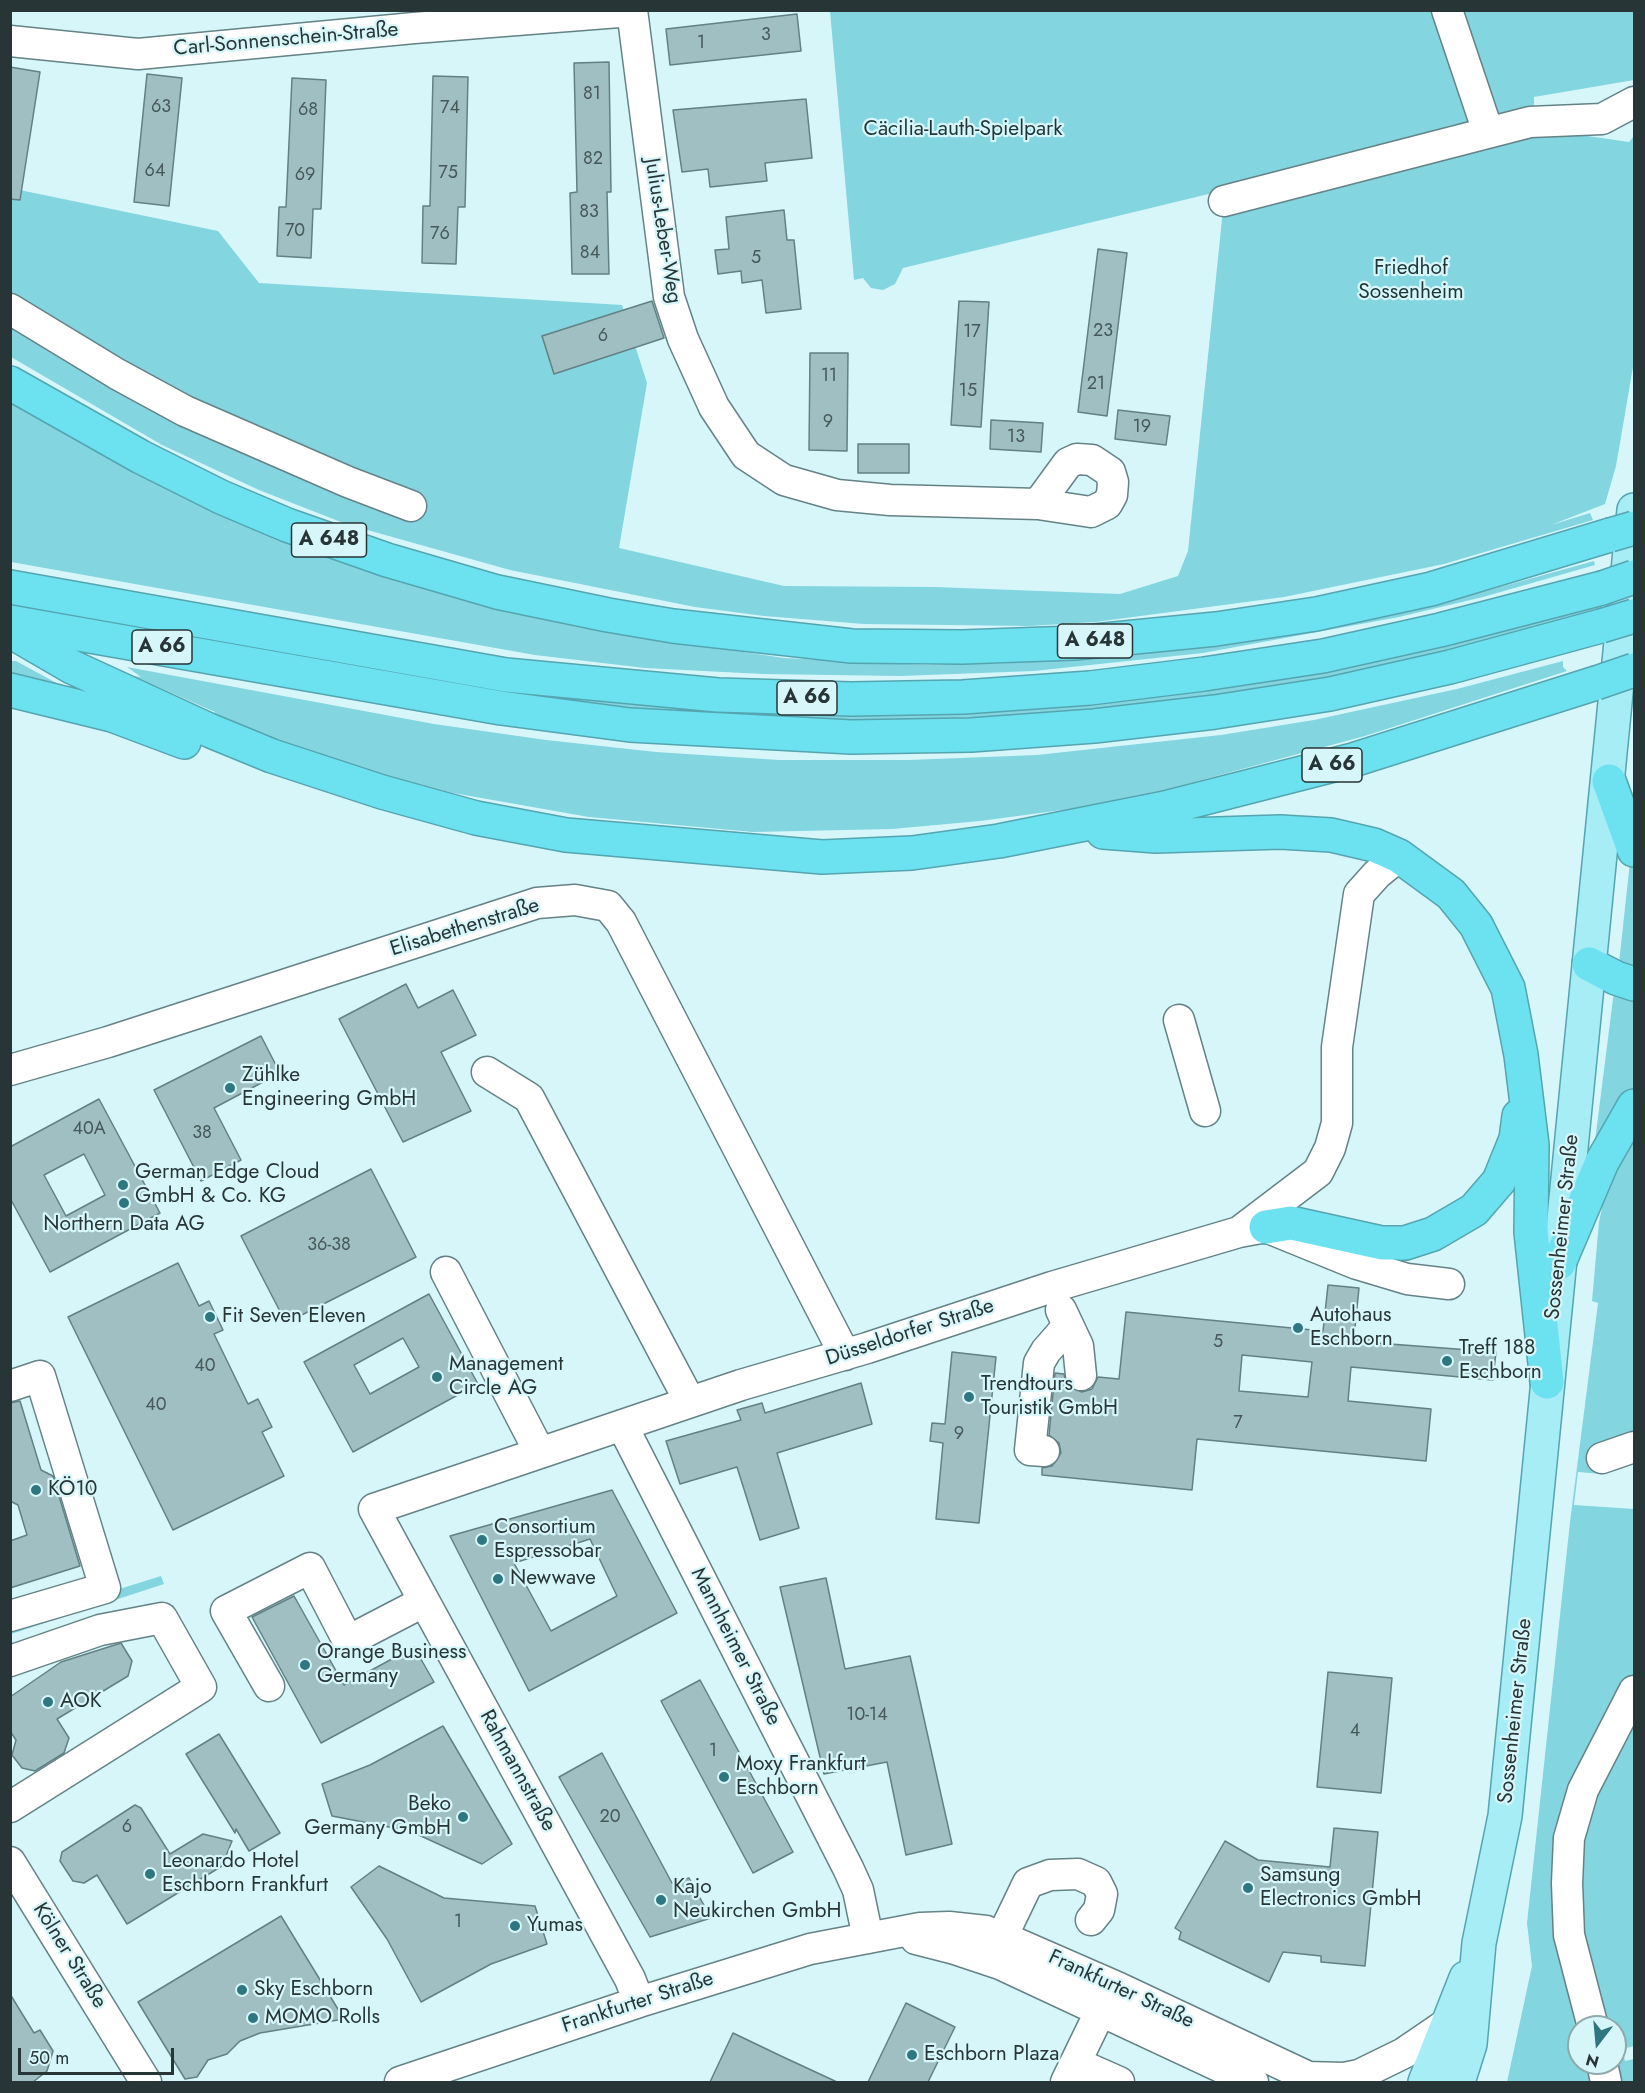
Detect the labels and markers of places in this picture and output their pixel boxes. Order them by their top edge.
place label: Zühlke Engineering GmbH [242,1063,416,1113]
marker: Zühlke Engineering GmbH [223,1081,237,1095]
place label: German Edge Cloud GmbH & Co. KG [135,1160,319,1210]
marker: German Edge Cloud GmbH & Co. KG [116,1178,130,1192]
marker: Northern Data AG [117,1196,131,1210]
place label: Northern Data AG [43,1212,205,1238]
place label: Autohaus Eschborn [1310,1303,1393,1353]
place label: Fit Seven Eleven [222,1304,366,1330]
marker: Fit Seven Eleven [203,1310,217,1324]
marker: Autohaus Eschborn [1291,1321,1305,1335]
place label: Treff 188 Eschborn [1459,1336,1542,1386]
place label: Management Circle AG [449,1352,563,1402]
marker: Treff 188 Eschborn [1440,1354,1454,1368]
marker: Management Circle AG [430,1370,444,1384]
place label: Trendtours Touristik GmbH [981,1372,1118,1422]
marker: Trendtours Touristik GmbH [962,1390,976,1404]
place label: KÖ10 [48,1477,97,1503]
marker: KÖ10 [29,1483,43,1497]
place label: Consortium Espressobar [494,1515,601,1565]
marker: Consortium Espressobar [475,1533,489,1547]
place label: Newwave [510,1566,596,1592]
marker: Newwave [491,1572,505,1586]
place label: Orange Business Germany [317,1640,466,1690]
marker: Orange Business Germany [298,1658,312,1672]
place label: AOK [60,1689,102,1715]
marker: AOK [41,1695,55,1709]
place label: Moxy Frankfurt Eschborn [736,1752,866,1802]
marker: Moxy Frankfurt Eschborn [717,1770,731,1784]
place label: Beko Germany GmbH [304,1792,451,1842]
marker: Beko Germany GmbH [456,1810,470,1824]
place label: Leonardo Hotel Eschborn Frankfurt [162,1849,328,1899]
place label: Samsung Electronics GmbH [1260,1863,1422,1913]
marker: Leonardo Hotel Eschborn Frankfurt [143,1867,157,1881]
place label: Kajo Neukirchen GmbH [673,1875,842,1925]
marker: Samsung Electronics GmbH [1241,1881,1255,1895]
marker: Kajo Neukirchen GmbH [654,1893,668,1907]
place label: Yumas [527,1913,583,1939]
marker: Yumas [508,1919,522,1933]
place label: Sky Eschborn [254,1977,373,2003]
marker: Sky Eschborn [235,1983,249,1997]
place label: MOMO Rolls [265,2005,380,2031]
marker: MOMO Rolls [246,2011,260,2025]
place label: Eschborn Plaza [924,2042,1059,2068]
marker: Eschborn Plaza [905,2048,919,2062]

